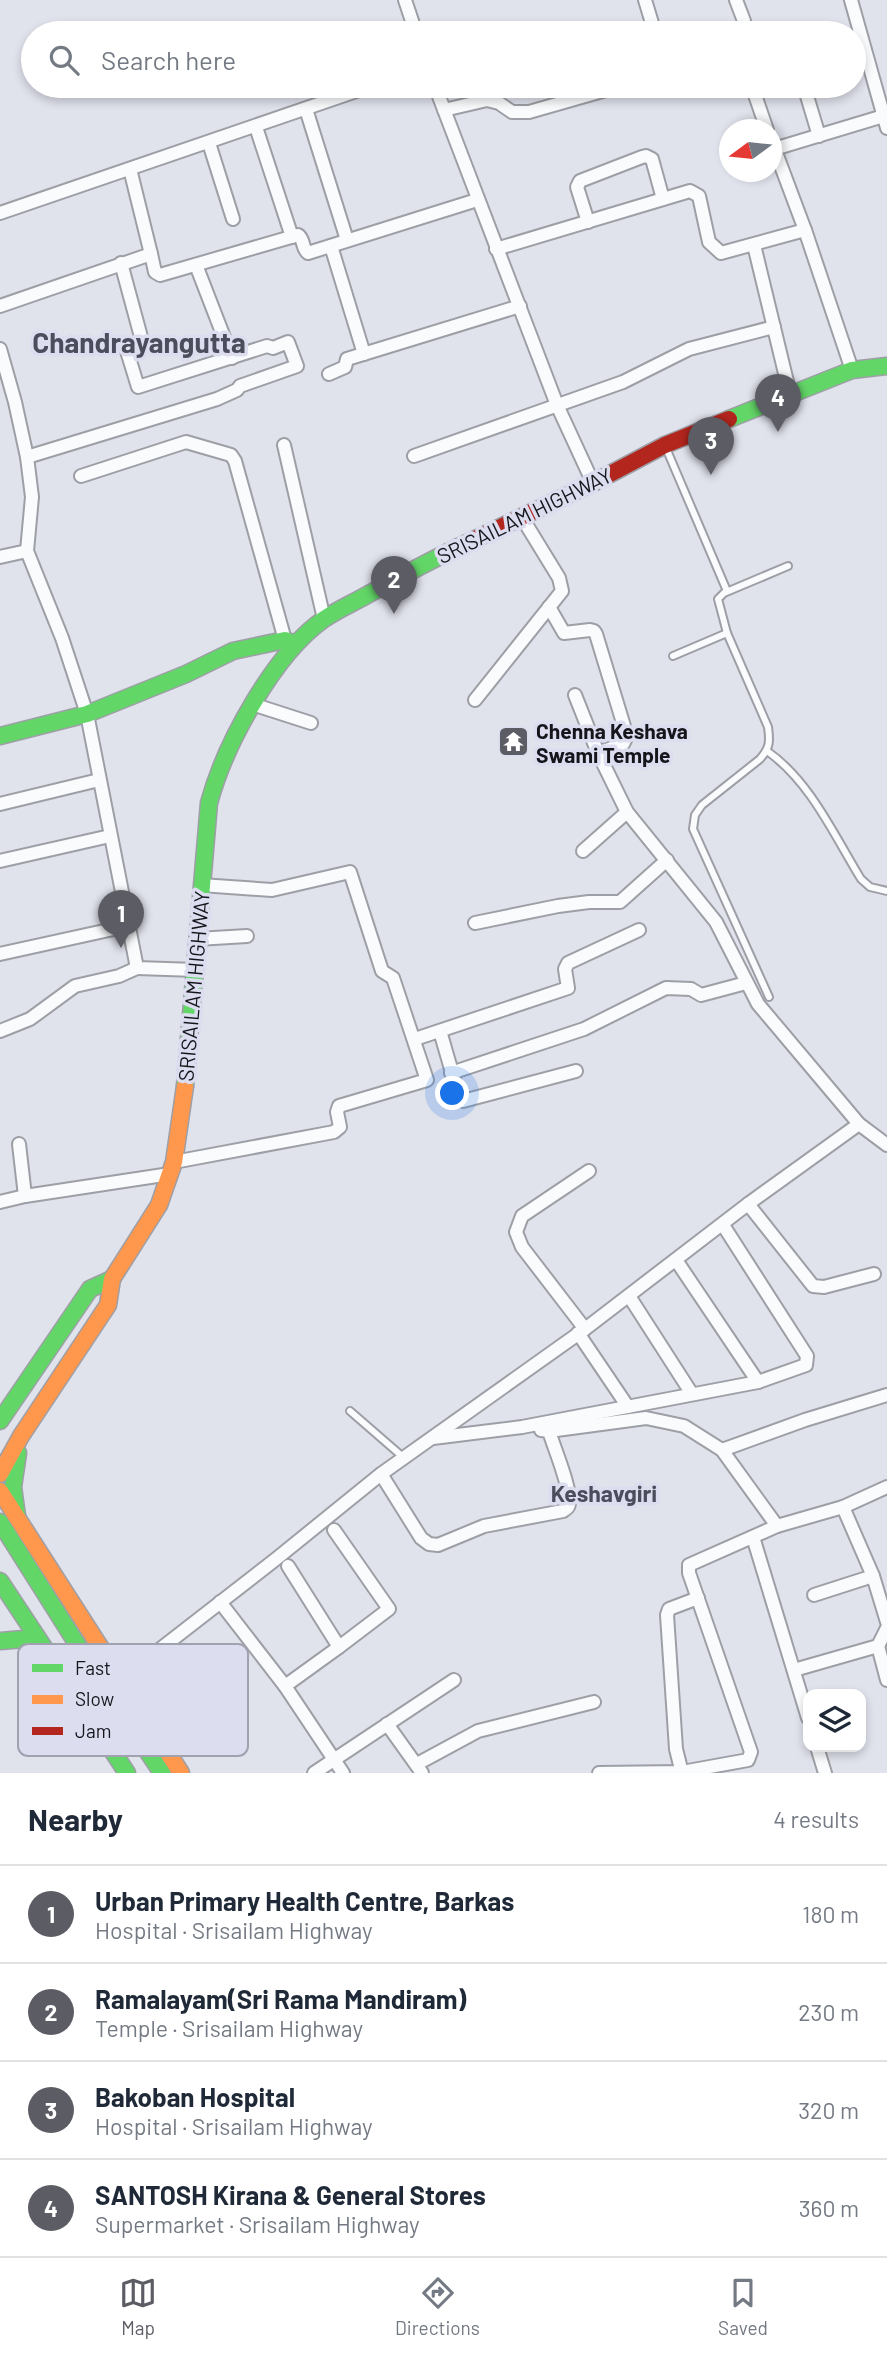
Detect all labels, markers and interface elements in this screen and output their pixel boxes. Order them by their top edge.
search box [21,21,866,98]
icon: search [45,41,83,79]
text: Search here [101,44,236,75]
north arrow [719,119,782,182]
district label: Chandrayangutta [32,325,246,359]
pin: 4 [755,374,801,432]
pin: 3 [688,417,734,475]
street label: SRISAILAM HIGHWAY [433,462,615,568]
pin: 2 [371,556,417,614]
place label: Chenna Keshava Swami Temple [536,718,688,767]
temple icon: Chenna Keshava Swami Temple [496,725,530,759]
pin: 1 [98,890,144,948]
street label: SRISAILAM HIGHWAY [172,890,214,1082]
your location [435,1076,469,1110]
district label: Keshavgiri [551,1479,657,1507]
legend [18,1644,248,1756]
text: Fast [75,1656,111,1679]
text: Slow [75,1687,114,1710]
map controls [803,1689,866,1752]
button: layers [803,1689,866,1752]
text: Jam [75,1719,111,1742]
text: Nearby [28,1801,123,1837]
text: 4 results [773,1805,859,1833]
text: Urban Primary Health Centre, Barkas [95,1885,514,1916]
text: 1 [47,1900,55,1928]
text: 180 m [802,1900,859,1928]
text: Hospital · Srisailam Highway [95,1916,373,1944]
text: Ramalayam(Sri Rama Mandiram) [95,1983,466,2014]
text: 2 [45,1998,57,2026]
text: 230 m [798,1998,859,2026]
text: Temple · Srisailam Highway [95,2014,363,2042]
text: Bakoban Hospital [95,2081,295,2112]
text: 3 [45,2096,57,2124]
text: 320 m [798,2096,859,2124]
text: Hospital · Srisailam Highway [95,2112,373,2140]
text: SANTOSH Kirana & General Stores [95,2179,486,2210]
text: 4 [44,2194,58,2222]
text: 360 m [799,2194,859,2222]
text: Supermarket · Srisailam Highway [95,2210,420,2238]
tab: Map [119,2274,157,2339]
tab: Directions [395,2274,480,2339]
tab: Saved [718,2274,768,2339]

